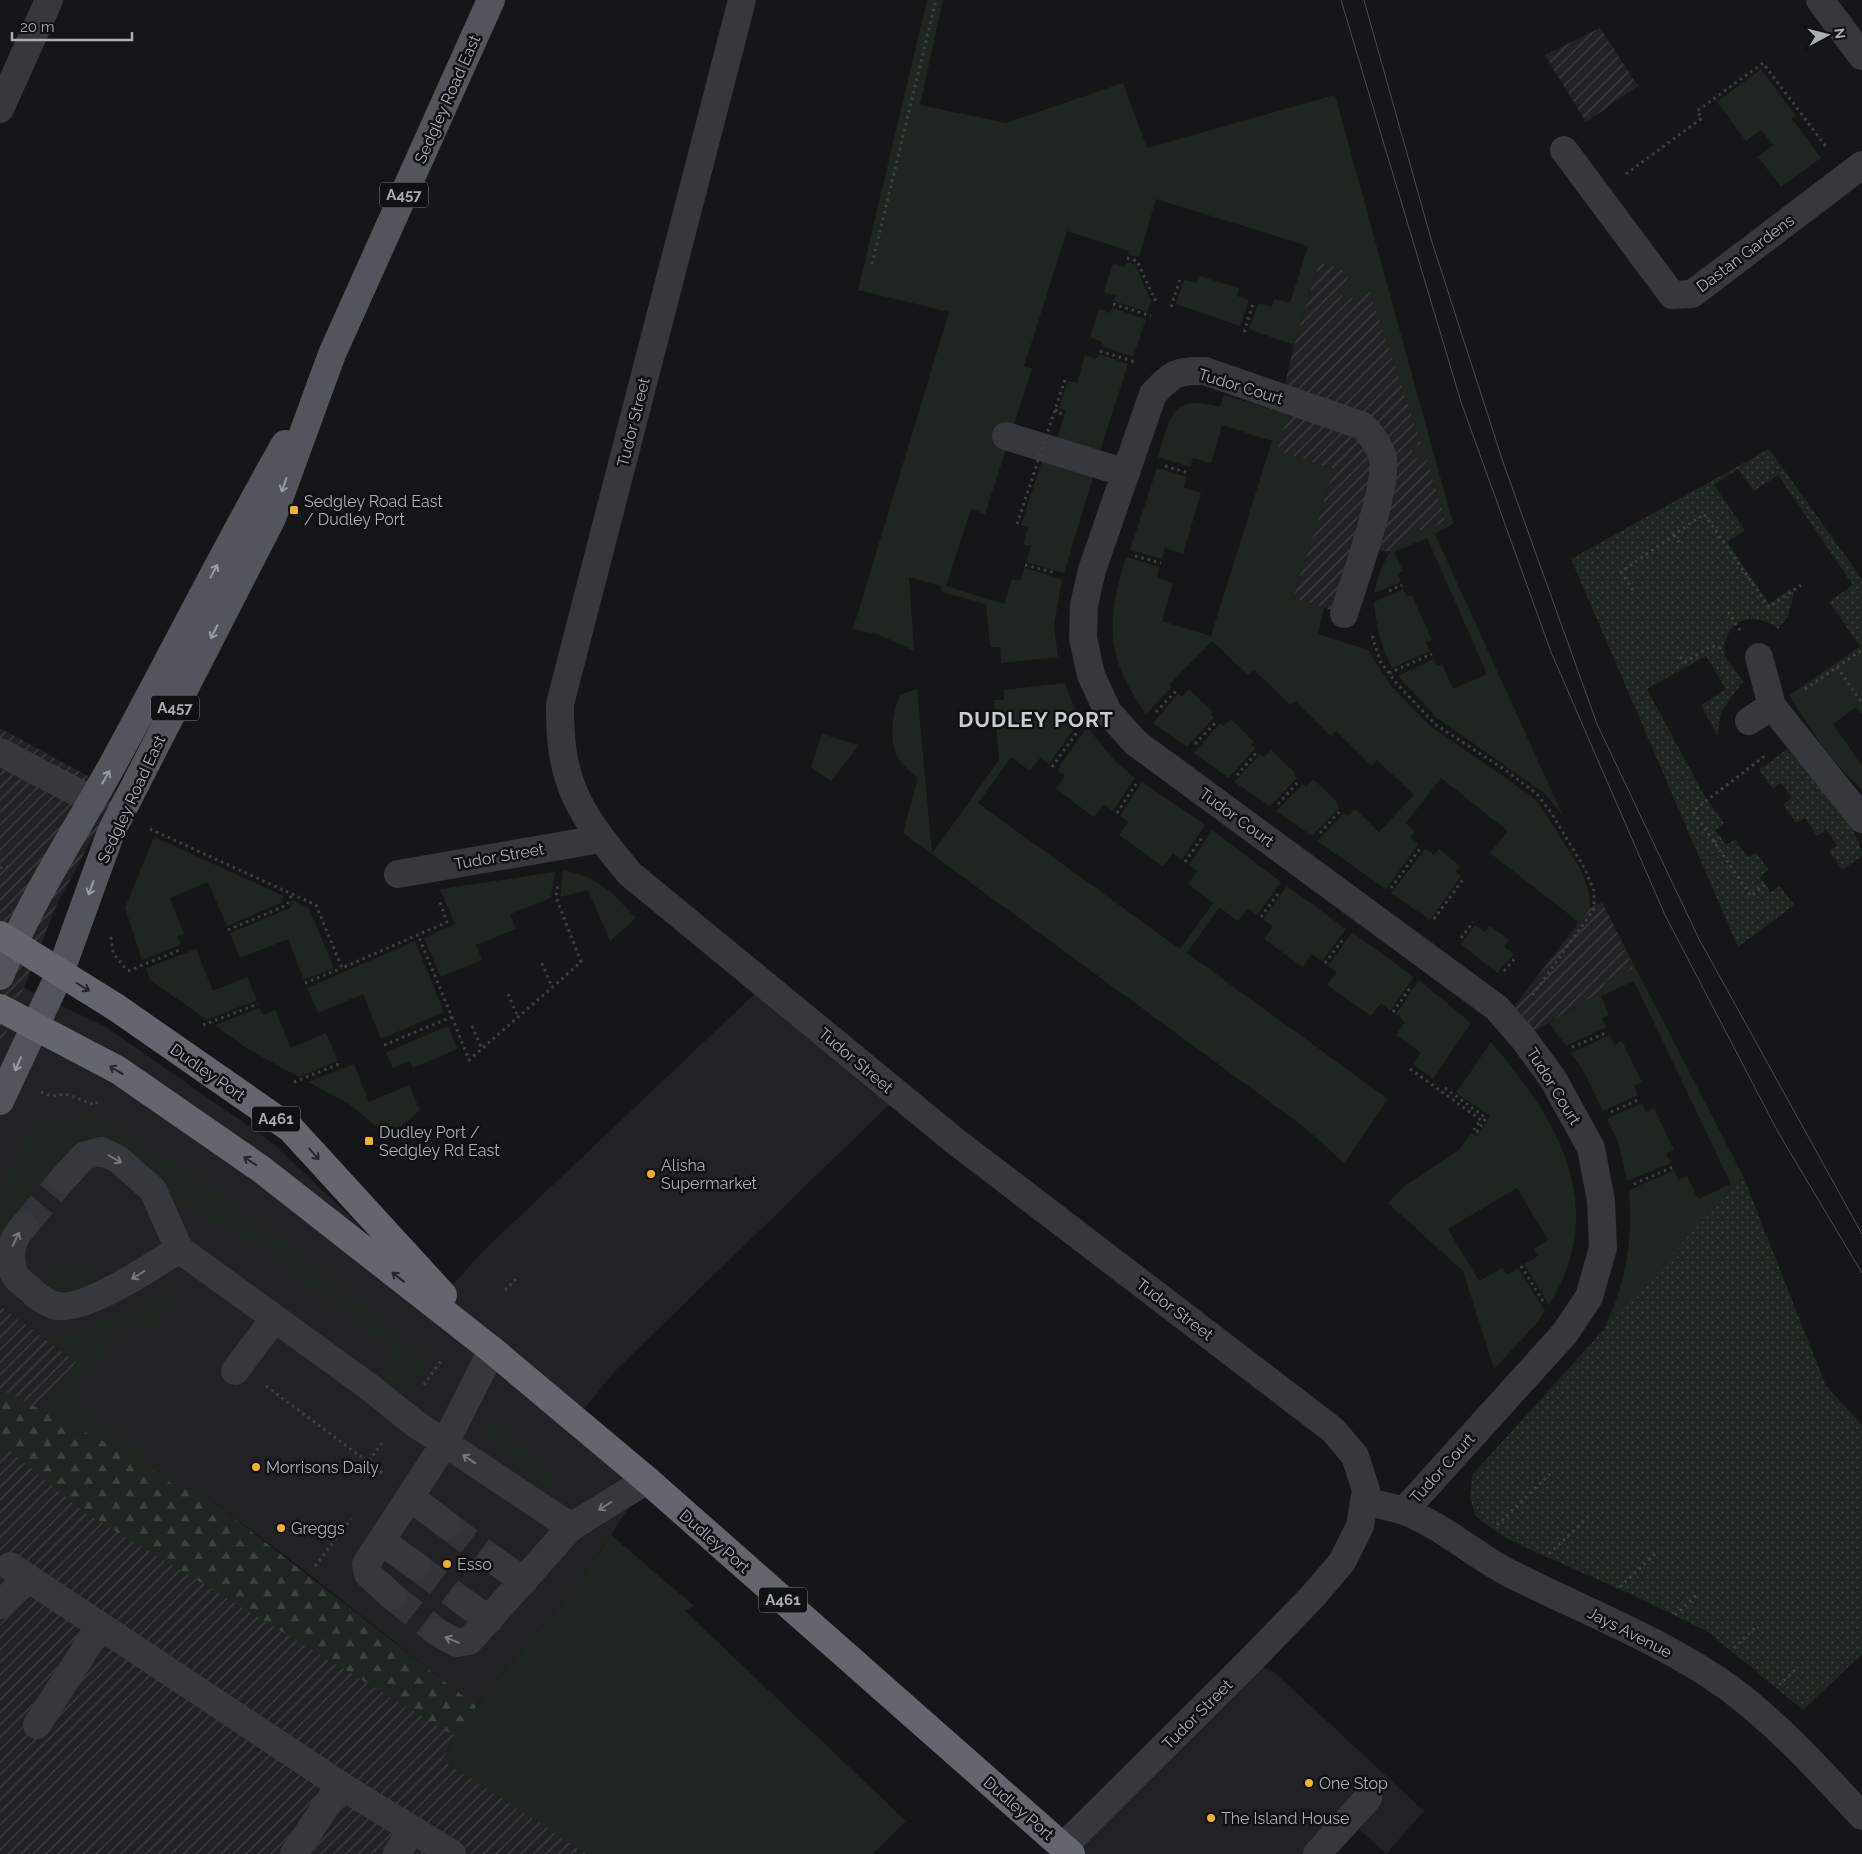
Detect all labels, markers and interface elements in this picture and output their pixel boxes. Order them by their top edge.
scale bar [12,10,132,42]
north arrow [1802,10,1852,60]
text: 20 m [20,18,55,36]
text: N [1831,27,1848,40]
street label: Sedgley Road East [411,31,485,166]
road number: A457 [380,182,428,208]
street label: Dastan Gardens [1693,210,1798,296]
street label: Tudor Court [1196,365,1286,409]
street label: Tudor Street [613,375,654,469]
one-way arrow [279,477,288,492]
place label: Sedgley Road East / Dudley Port [304,492,443,529]
marker: Sedgley Road East / Dudley Port [288,504,300,516]
one-way arrow [210,564,219,579]
one-way arrow [209,624,219,639]
road number: A457 [151,696,199,720]
district label: DUDLEY PORT [958,707,1114,732]
street label: Sedgley Road East [94,732,170,866]
one-way arrow [101,770,111,784]
street label: Tudor Court [1196,784,1278,851]
street label: Tudor Street [453,839,546,874]
one-way arrow [86,880,95,895]
one-way arrow [76,983,90,993]
street label: Tudor Street [815,1024,897,1097]
street label: Dudley Port [167,1040,249,1106]
street label: Tudor Court [1522,1044,1585,1129]
one-way arrow [12,1056,22,1071]
one-way arrow [109,1064,123,1074]
road number: A461 [252,1106,300,1132]
place label: Dudley Port / Sedgley Rd East [379,1123,500,1160]
marker: Dudley Port / Sedgley Rd East [363,1135,375,1147]
one-way arrow [308,1147,320,1160]
one-way arrow [107,1154,121,1164]
one-way arrow [243,1156,257,1167]
place label: Alisha Supermarket [661,1156,758,1193]
marker: Alisha Supermarket [645,1168,657,1180]
one-way arrow [11,1231,21,1246]
one-way arrow [132,1270,146,1280]
one-way arrow [392,1272,405,1283]
street label: Tudor Street [1133,1274,1217,1345]
street label: Tudor Court [1406,1429,1479,1507]
one-way arrow [463,1454,477,1464]
place label: Morrisons Daily [266,1458,379,1477]
marker: Morrisons Daily [250,1461,262,1473]
one-way arrow [599,1501,613,1511]
street label: Dudley Port [676,1506,754,1578]
place label: Greggs [291,1519,345,1538]
marker: Greggs [275,1522,287,1534]
place label: Esso [457,1555,492,1574]
marker: Esso [441,1558,453,1570]
road number: A461 [759,1588,807,1612]
street label: Jays Avenue [1584,1603,1675,1662]
one-way arrow [445,1635,460,1644]
street label: Tudor Street [1158,1675,1237,1753]
street label: Dudley Port [980,1773,1058,1845]
place label: One Stop [1319,1774,1388,1793]
marker: One Stop [1303,1777,1315,1789]
place label: The Island House [1221,1809,1349,1828]
marker: The Island House [1205,1812,1217,1824]

